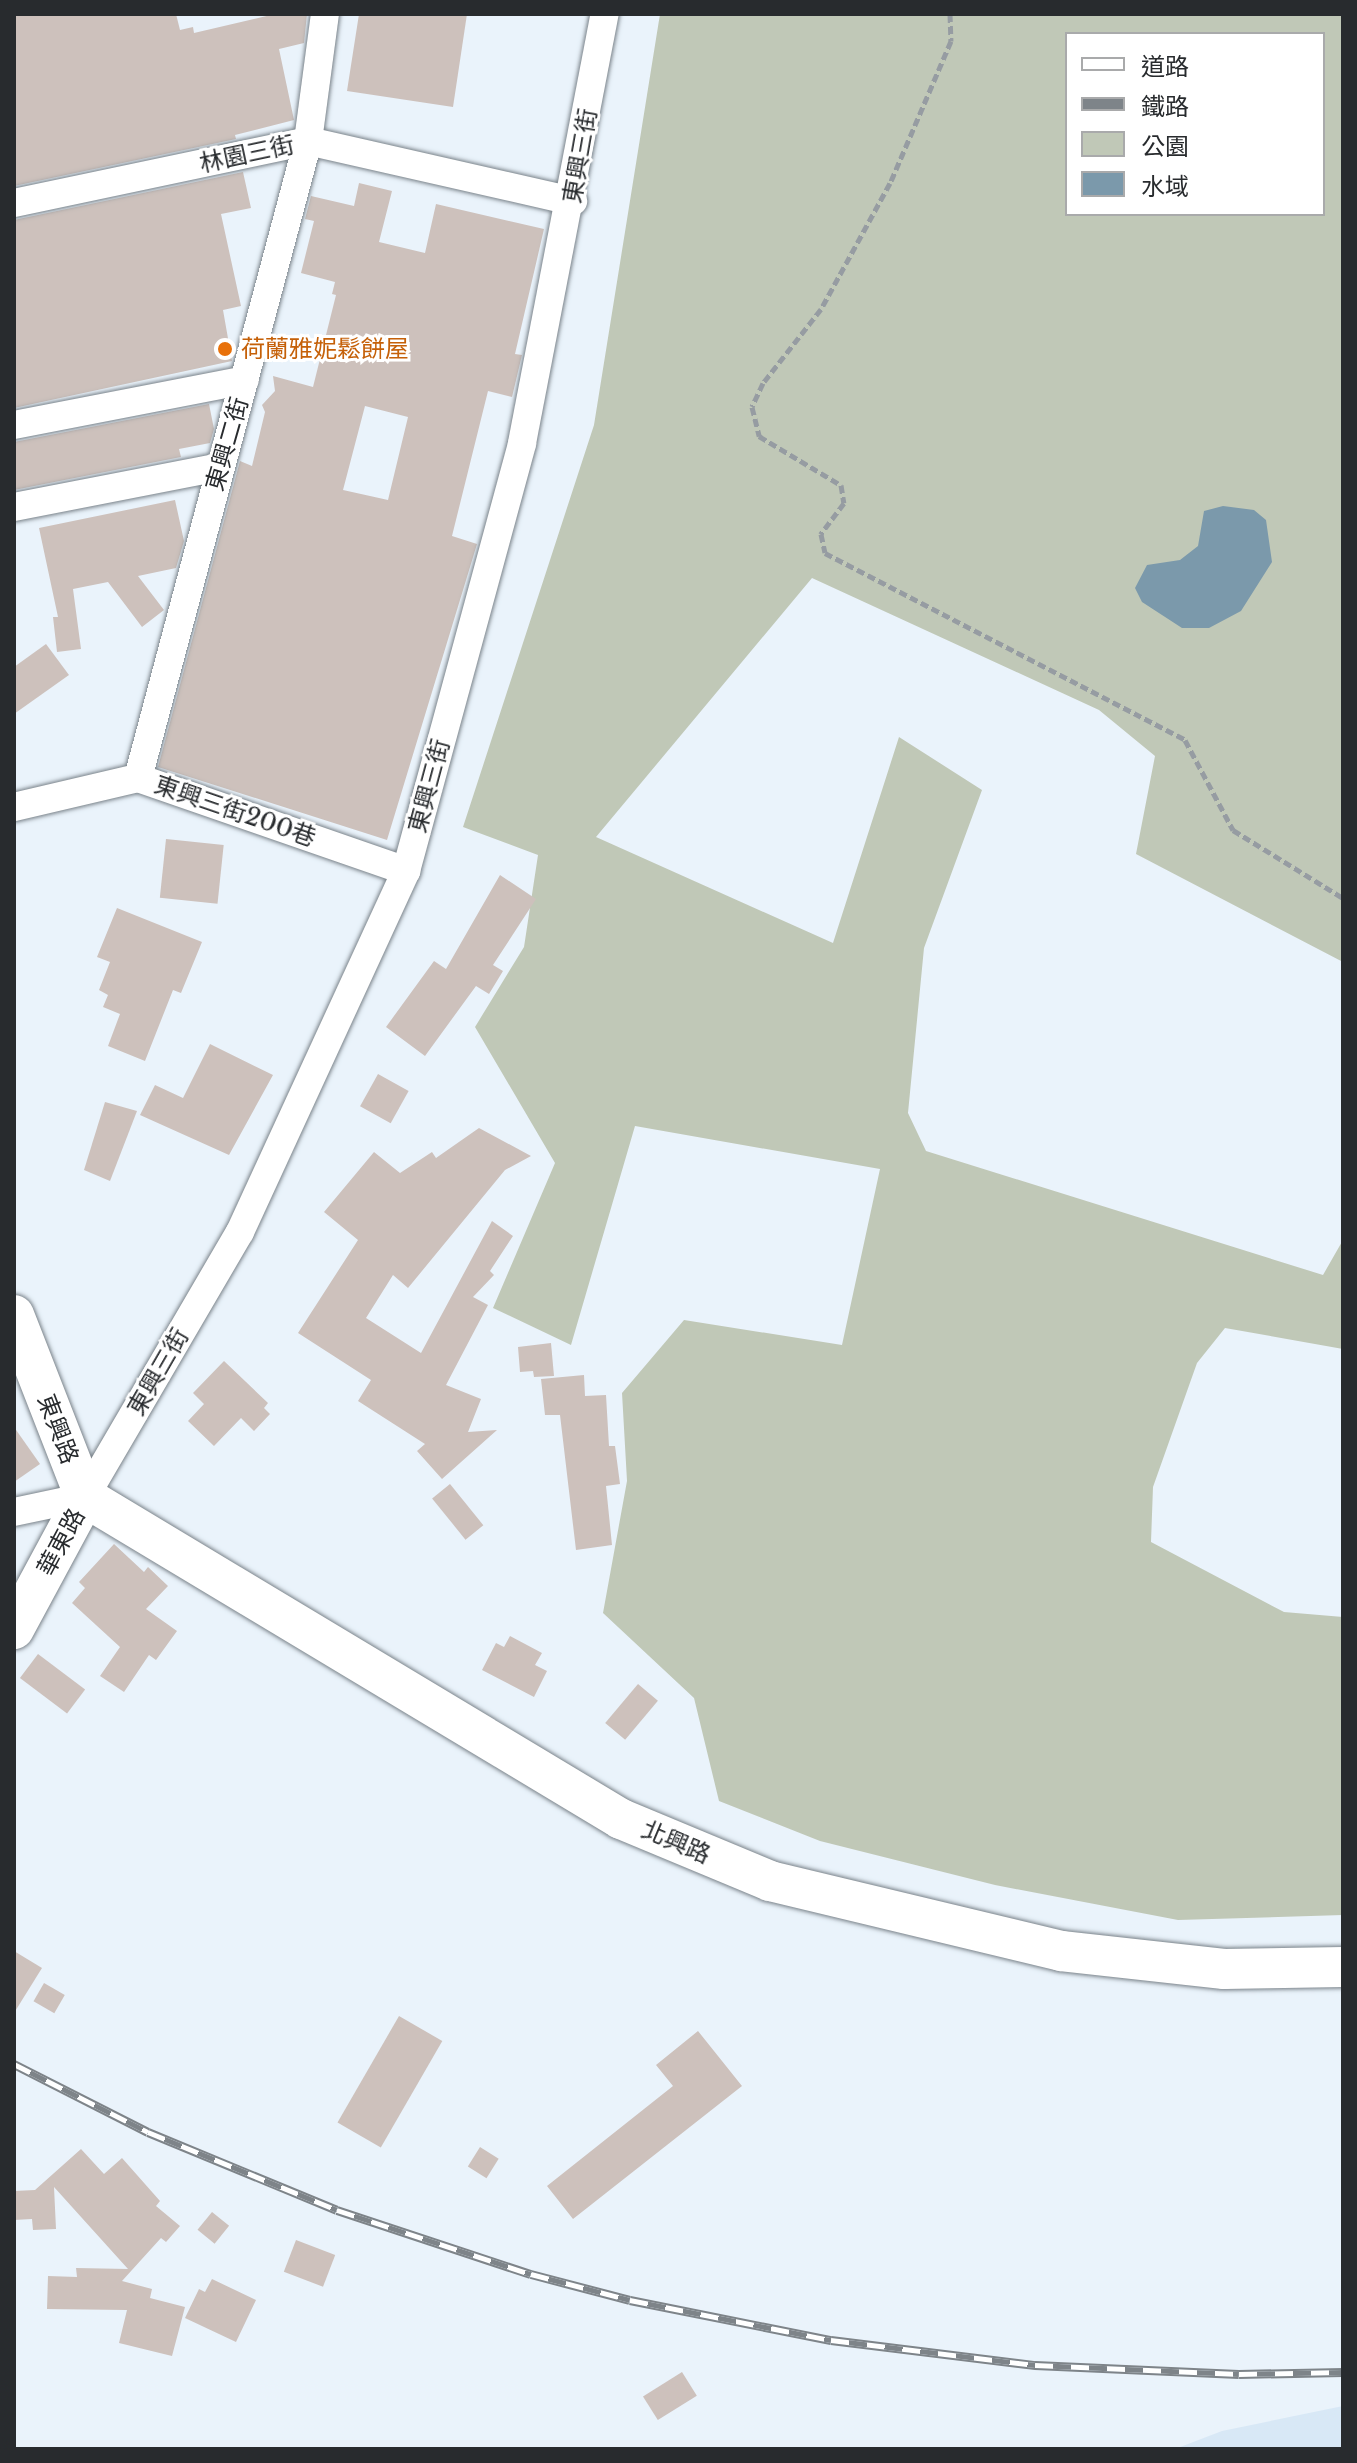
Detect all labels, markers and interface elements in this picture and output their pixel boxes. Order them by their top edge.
legend [1065,32,1325,216]
text: 道路 [1141,52,1189,81]
text: 鐵路 [1141,92,1189,121]
street label: 東興三街 [557,106,603,206]
street label: 林園三街 [197,130,297,178]
text: 公園 [1141,132,1189,161]
text: 水域 [1141,172,1189,201]
place label: 荷蘭雅妮鬆餅屋 [241,335,409,363]
marker: 荷蘭雅妮鬆餅屋 [216,340,234,358]
street label: 東興二街 [200,394,254,494]
street label: 東興三街 [403,736,455,836]
street label: 東興三街200巷 [150,770,320,852]
street label: 東興三街 [122,1323,194,1421]
street label: 東興路 [32,1390,84,1468]
street label: 華東路 [31,1503,91,1581]
street label: 北興路 [637,1815,715,1869]

